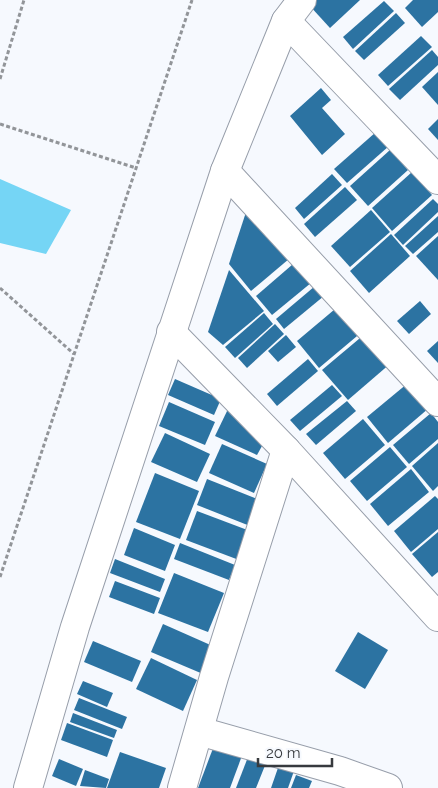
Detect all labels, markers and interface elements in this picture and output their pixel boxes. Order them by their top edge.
scale bar [258,736,332,768]
text: 20 m [266,744,301,762]

